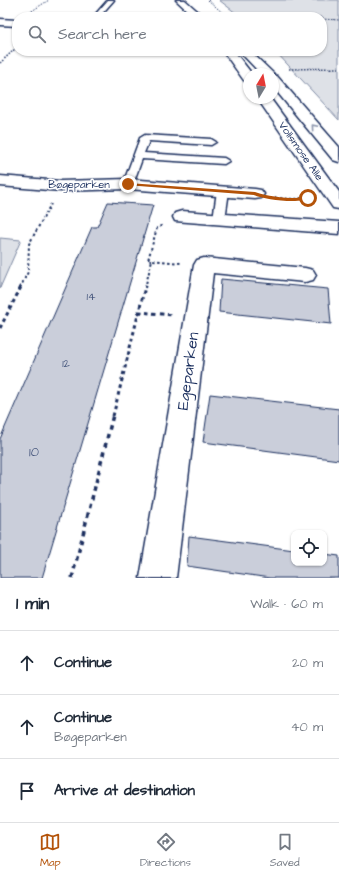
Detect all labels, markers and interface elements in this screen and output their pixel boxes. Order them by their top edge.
search box [12,12,327,56]
icon: search [26,23,48,45]
text: Search here [58,24,147,45]
north arrow [243,68,279,104]
street label: Vollsmose Alle [275,118,327,184]
one-way arrow [312,124,319,131]
route end [119,175,137,193]
street label: Bøgeparken [48,177,110,193]
route start [299,189,317,207]
house number: 14 [87,289,96,304]
street label: Egeparken [172,330,205,412]
house number: 12 [62,356,71,371]
house number: 10 [29,443,39,461]
map controls [291,530,327,566]
button: locate [291,530,327,566]
text: 1 min [16,592,49,616]
text: Walk · 60 m [250,595,323,613]
icon: ahead [16,652,38,674]
text: Continue [54,652,112,673]
text: 20 m [292,654,323,672]
text: Continue [54,707,112,728]
icon: ahead [16,716,38,738]
text: 40 m [291,718,323,736]
text: Bøgeparken [54,728,127,746]
icon: arrive [16,780,38,802]
text: Arrive at destination [54,780,195,801]
tab: Map [39,831,61,870]
tab: Directions [140,831,191,870]
tab: Saved [270,831,300,870]

